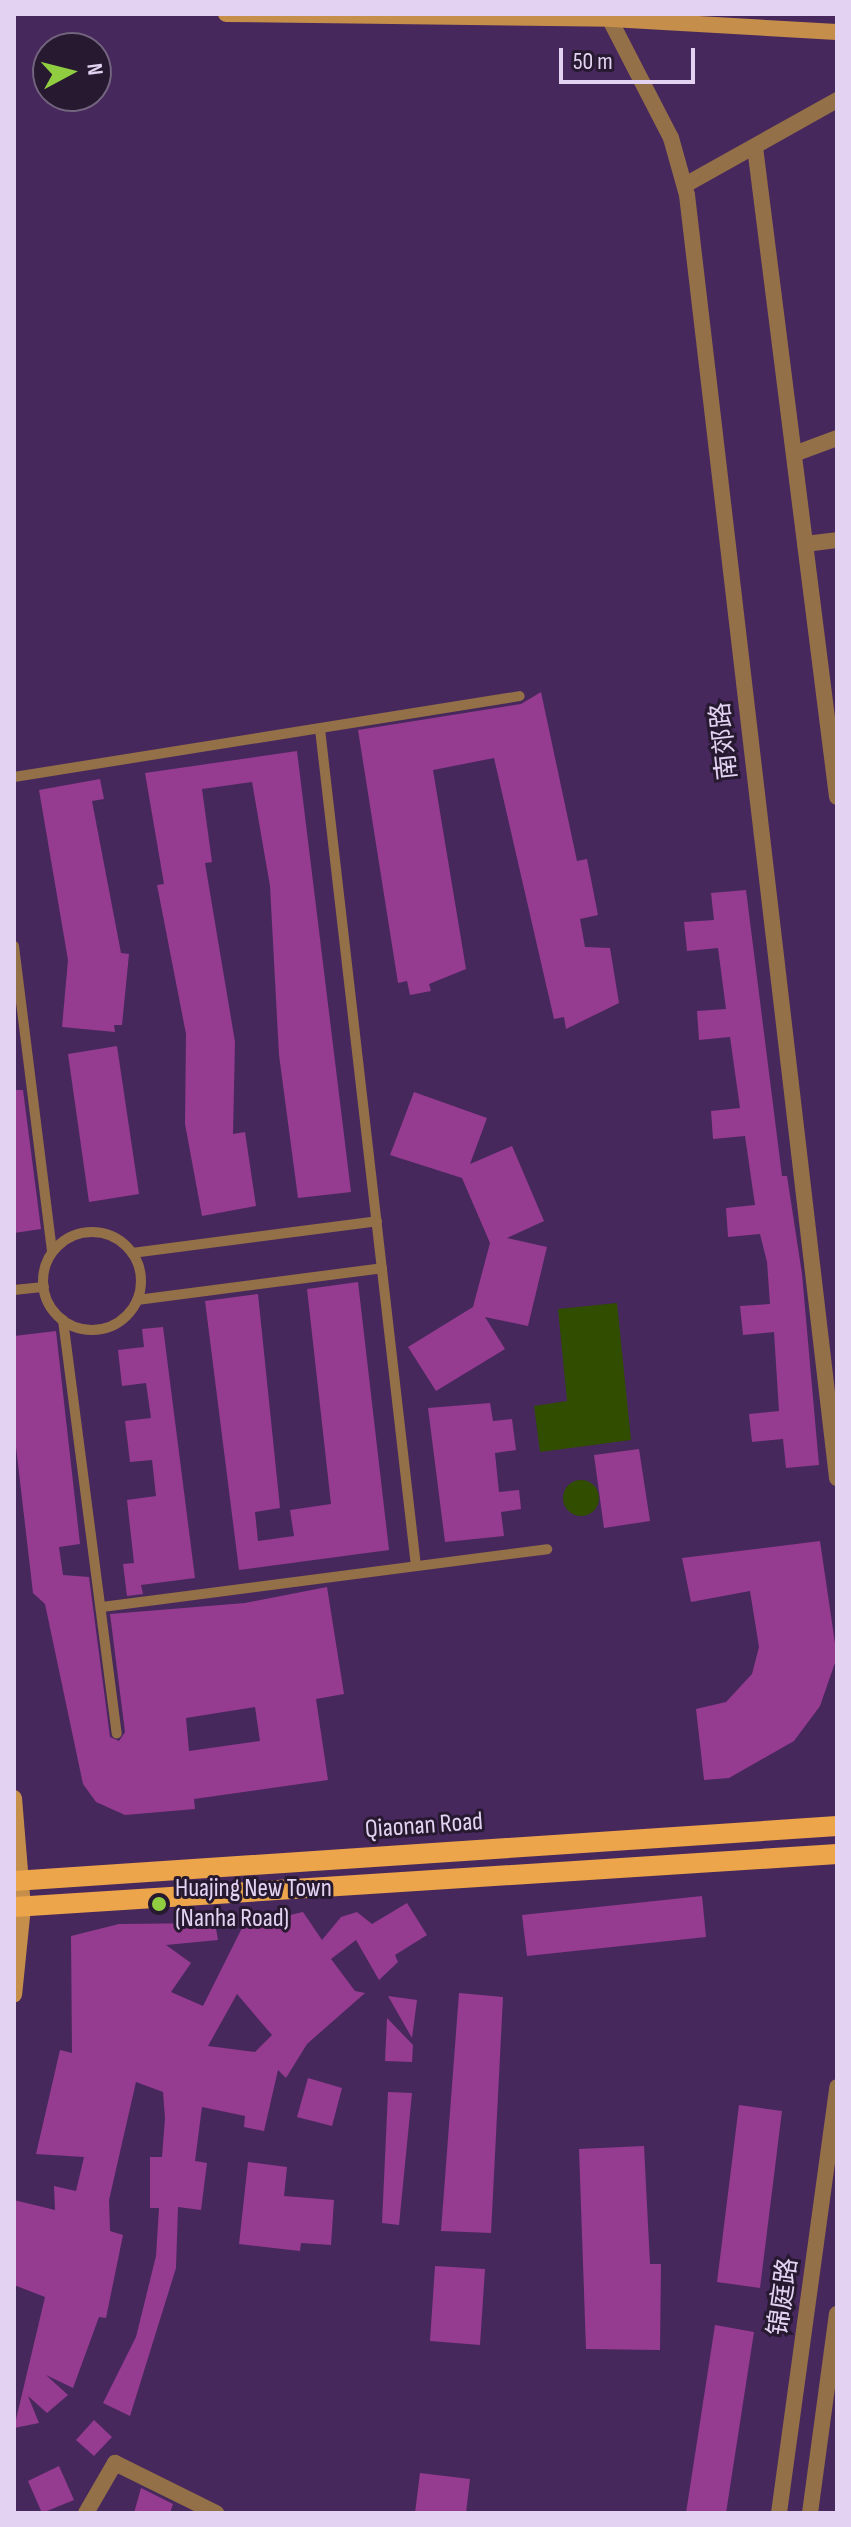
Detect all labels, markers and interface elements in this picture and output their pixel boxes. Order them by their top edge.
north arrow [32,32,112,112]
scale bar [563,32,699,82]
text: 50 m [573,47,613,76]
text: N [80,62,108,77]
street label: 南郊路 [705,701,745,781]
street label: Qiaonan Road [364,1806,484,1846]
place label: Huajing New Town (Nanha Road) [175,1873,332,1934]
marker: Huajing New Town (Nanha Road) [150,1895,168,1913]
street label: 锦庭路 [763,2256,805,2338]

